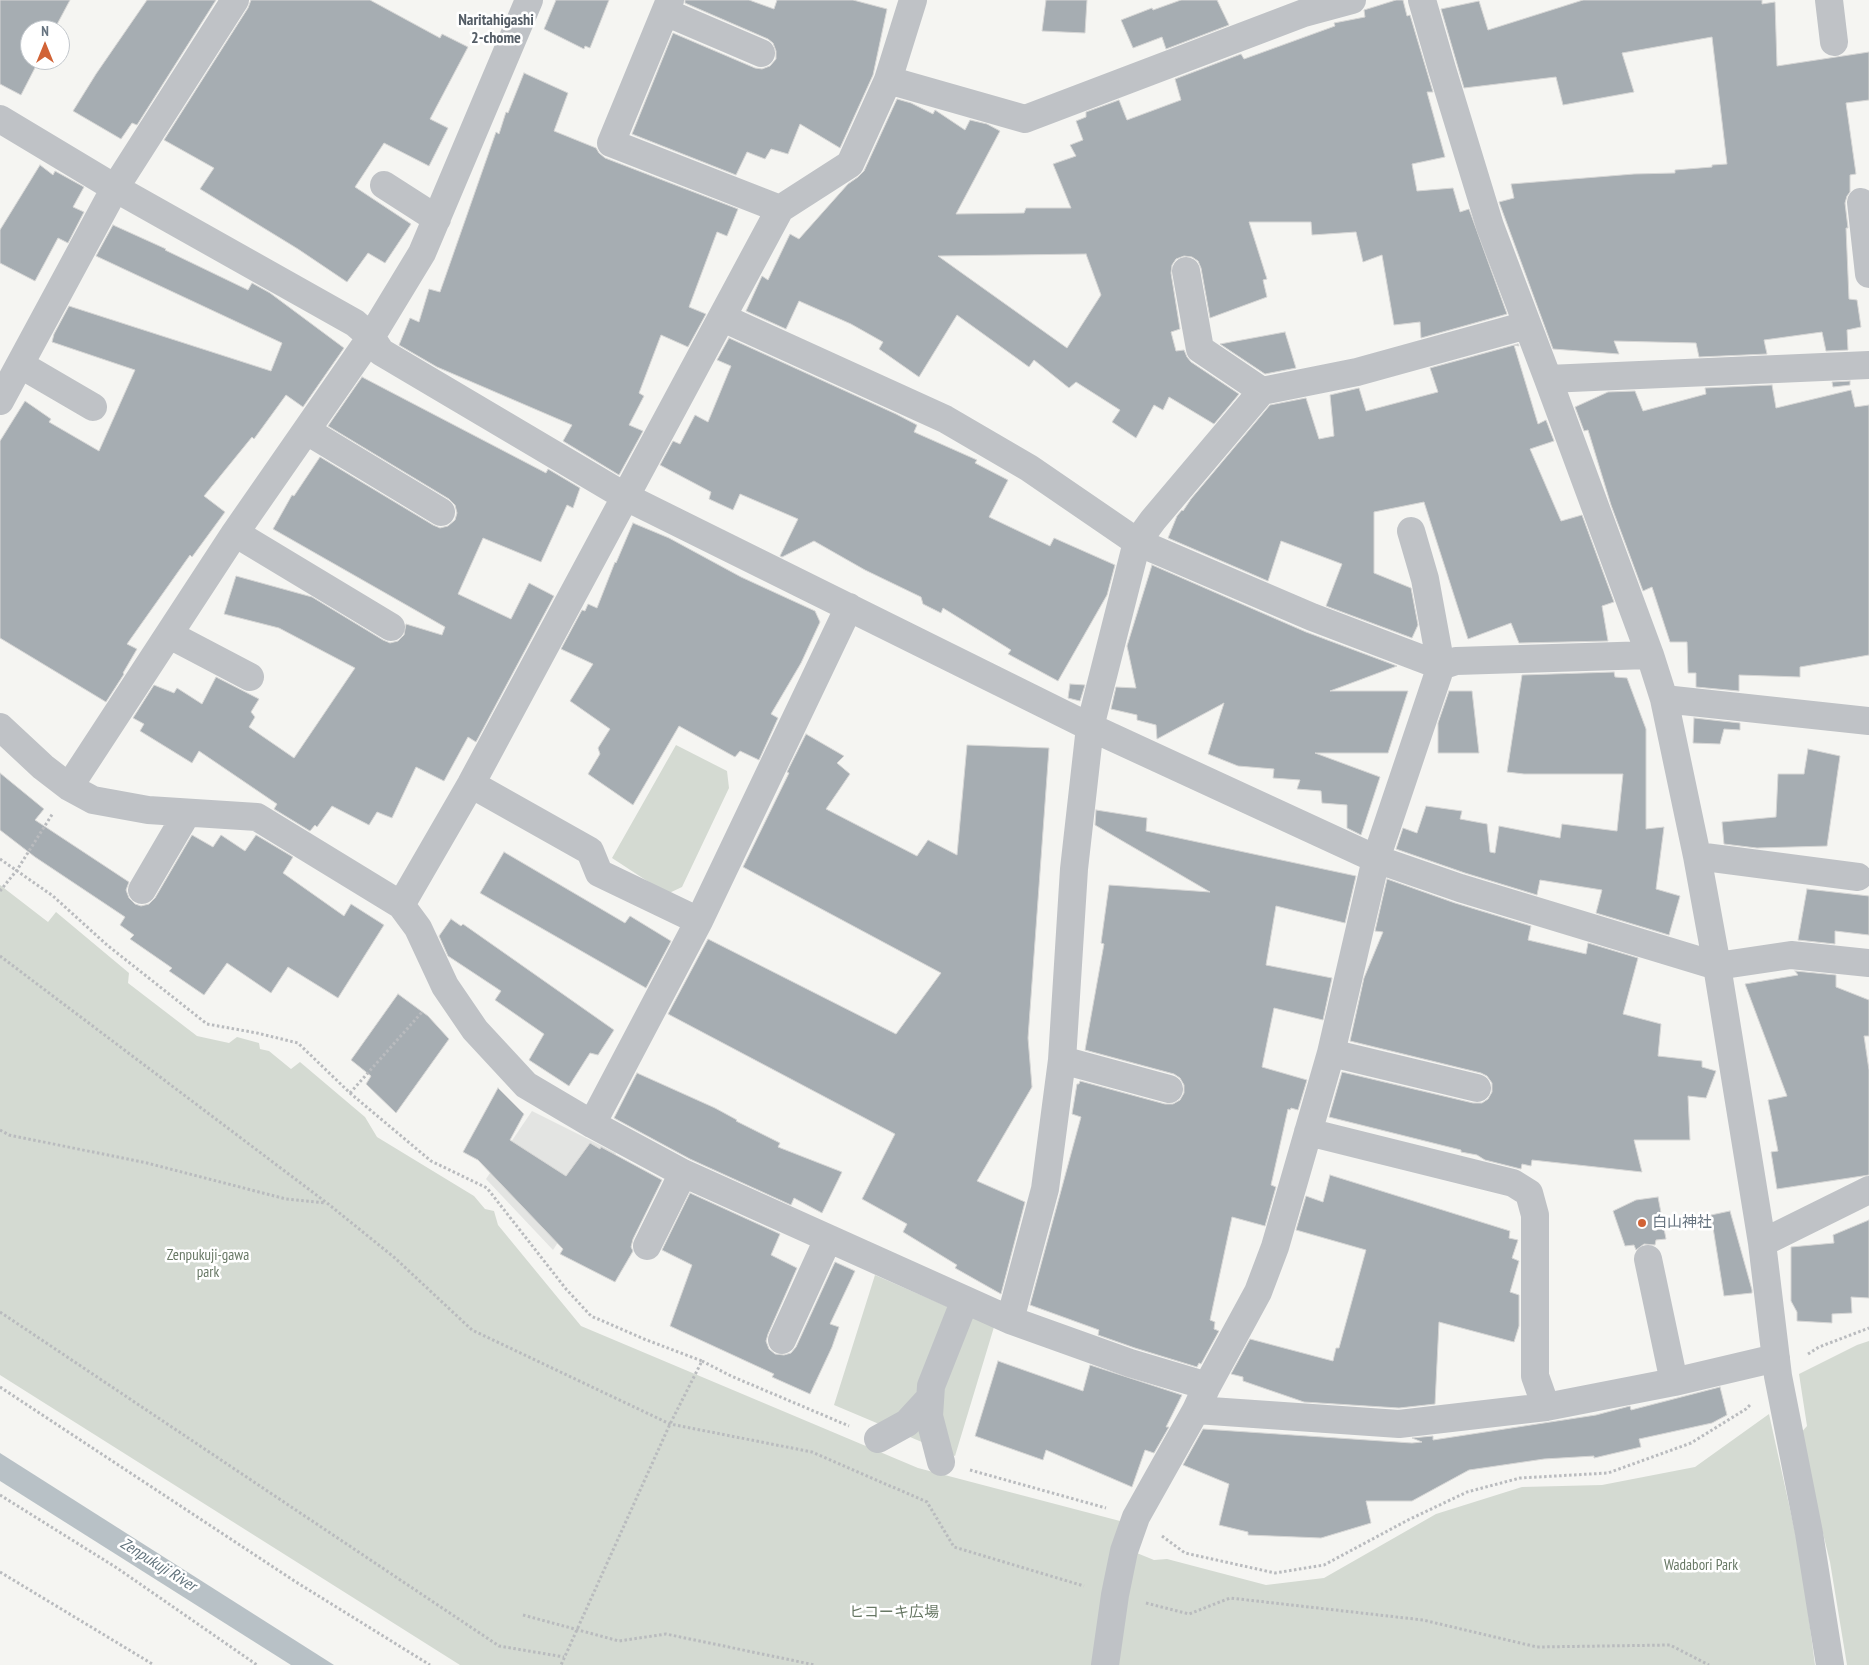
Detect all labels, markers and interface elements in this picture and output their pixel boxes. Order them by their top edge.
district label: Naritahigashi 2-chome [458,10,534,48]
north arrow [20,20,70,70]
text: N [41,22,49,40]
place label: 白山神社 [1652,1214,1712,1232]
marker: 白山神社 [1636,1217,1648,1229]
park label: Zenpukuji-gawa park [167,1247,249,1282]
water label: Zenpukuji River [117,1534,199,1596]
park label: Wadabori Park [1664,1557,1738,1575]
park label: ヒコーキ広場 [849,1604,939,1622]

